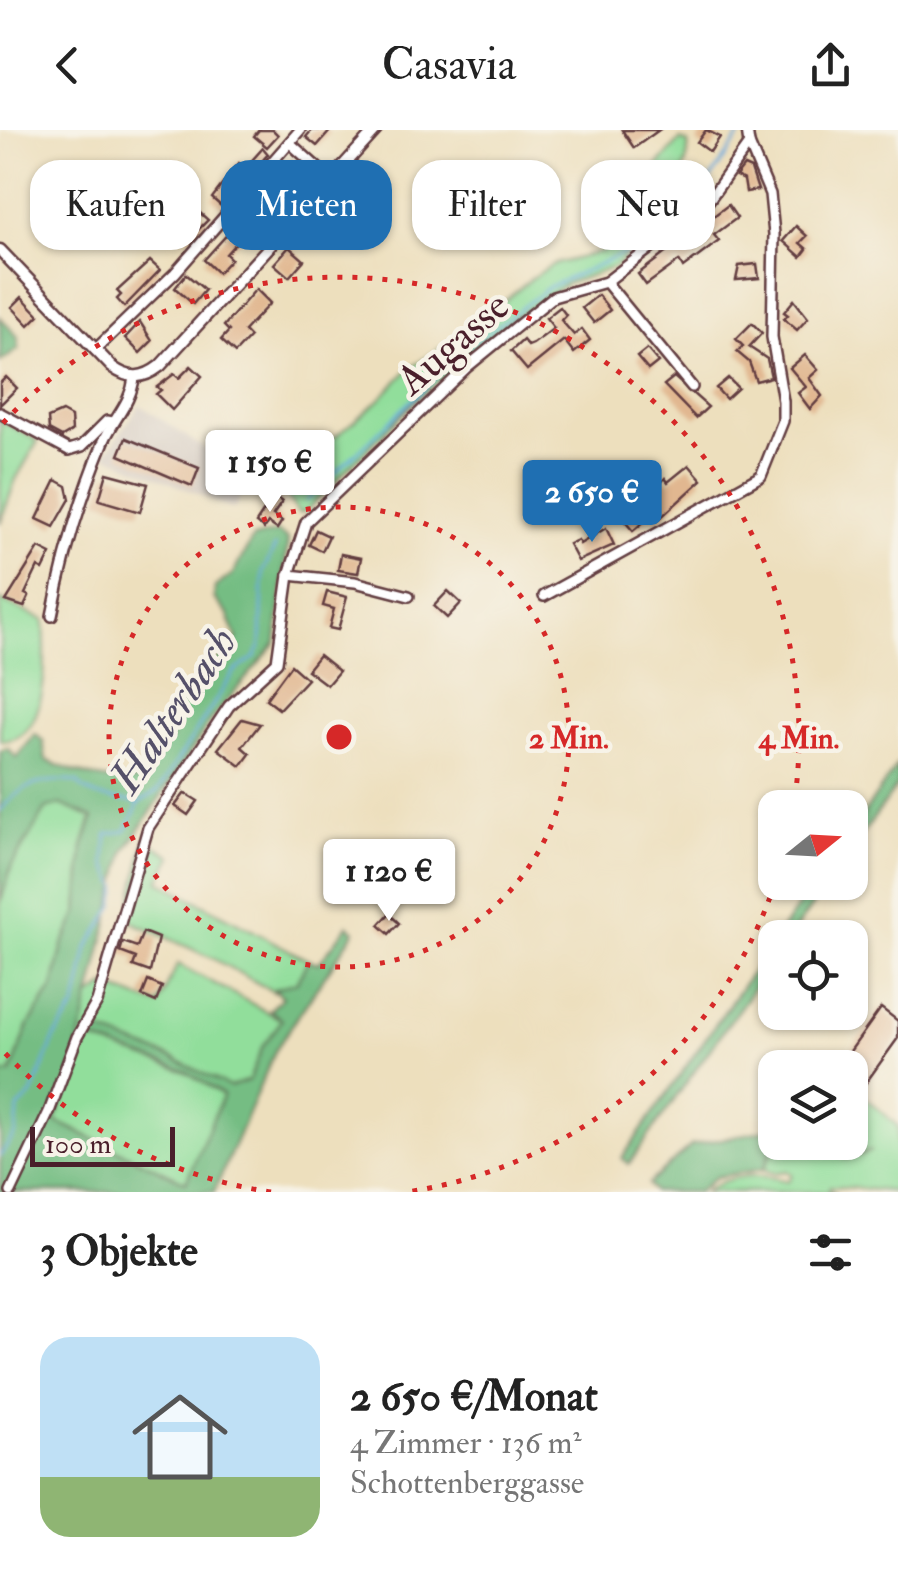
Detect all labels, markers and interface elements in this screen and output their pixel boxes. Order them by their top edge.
text: Casavia [382,37,516,93]
icon: back [40,38,95,93]
icon: share [803,38,858,93]
chip: Kaufen [30,160,201,250]
chip: Mieten [221,160,392,250]
chip: Filter [412,160,561,250]
chip: Neu [581,160,715,250]
street label: Augasse [385,280,520,407]
pin: 1 150 € [178,430,362,515]
text: 1 150 € [227,442,313,482]
pin: 2 650 € [500,460,684,545]
text: 2 650 € [545,472,639,512]
water label: Halterbach [97,617,249,805]
centre of rings [321,719,357,755]
text: 2 Min. [529,720,609,757]
text: 4 Min. [758,720,840,757]
north arrow [758,790,868,900]
map controls [758,790,868,1160]
pin: 1 120 € [297,839,481,924]
text: 1 120 € [345,851,433,891]
button: locate [758,920,868,1030]
button: layers [758,1050,868,1160]
scale bar [30,1122,175,1166]
text: 100 m [45,1127,111,1162]
icon: filters [803,1225,858,1280]
text: 3 Objekte [40,1226,198,1278]
text: 2 650 €/Monat [350,1371,598,1423]
icon: home [120,1377,240,1497]
text: 4 Zimmer · 136 m² [350,1423,582,1463]
text: Schottenberggasse [350,1463,584,1503]

